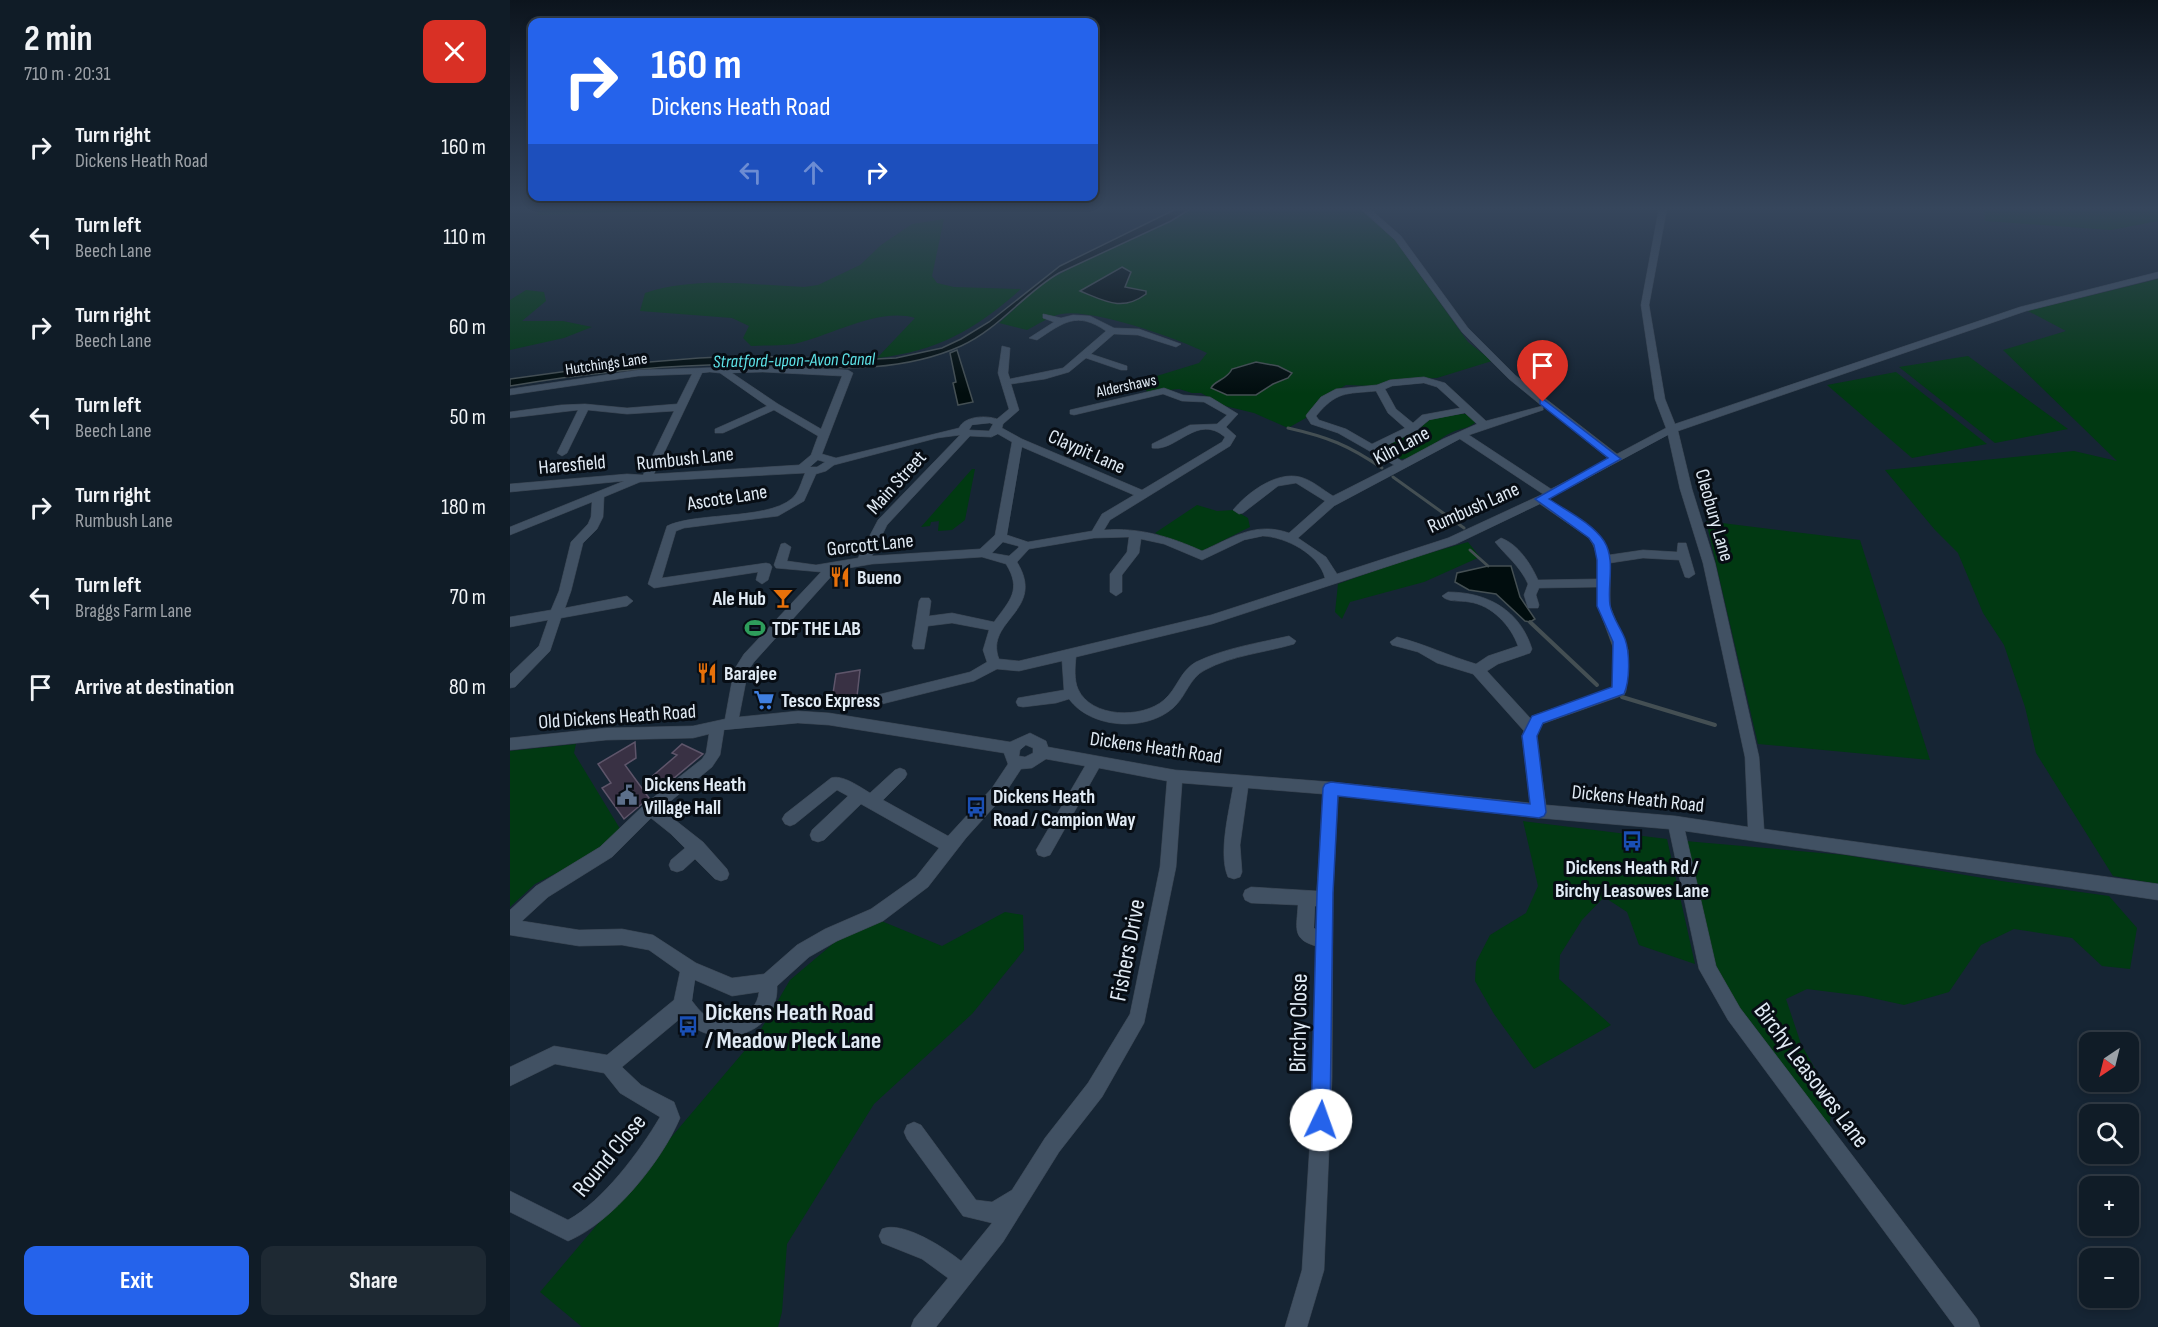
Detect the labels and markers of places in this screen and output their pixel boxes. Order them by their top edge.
pin [1517,340,1568,402]
restaurant icon: Bueno [828,565,852,589]
place label: Bueno [857,566,901,590]
bar icon: Ale Hub [771,586,795,610]
place label: Ale Hub [712,587,766,611]
sports icon: TDF THE LAB [743,616,767,640]
place label: TDF THE LAB [772,617,861,641]
restaurant icon: Barajee [695,661,719,685]
place label: Barajee [724,662,777,686]
supermarket icon: Tesco Express [752,688,776,712]
place label: Tesco Express [781,689,881,713]
place label: Dickens Heath Village Hall [644,773,746,820]
public building icon: Dickens Heath Village Hall [615,783,639,807]
place label: Dickens Heath Road / Campion Way [993,785,1136,832]
bus stop icon: Dickens Heath Road / Campion Way [964,795,988,819]
bus stop icon: Dickens Heath Rd / Birchy Leasowes Lane [1620,829,1644,853]
place label: Dickens Heath Rd / Birchy Leasowes Lane [1555,856,1709,903]
place label: Dickens Heath Road / Meadow Pleck Lane [705,998,881,1055]
bus stop icon: Dickens Heath Road / Meadow Pleck Lane [676,1014,700,1038]

